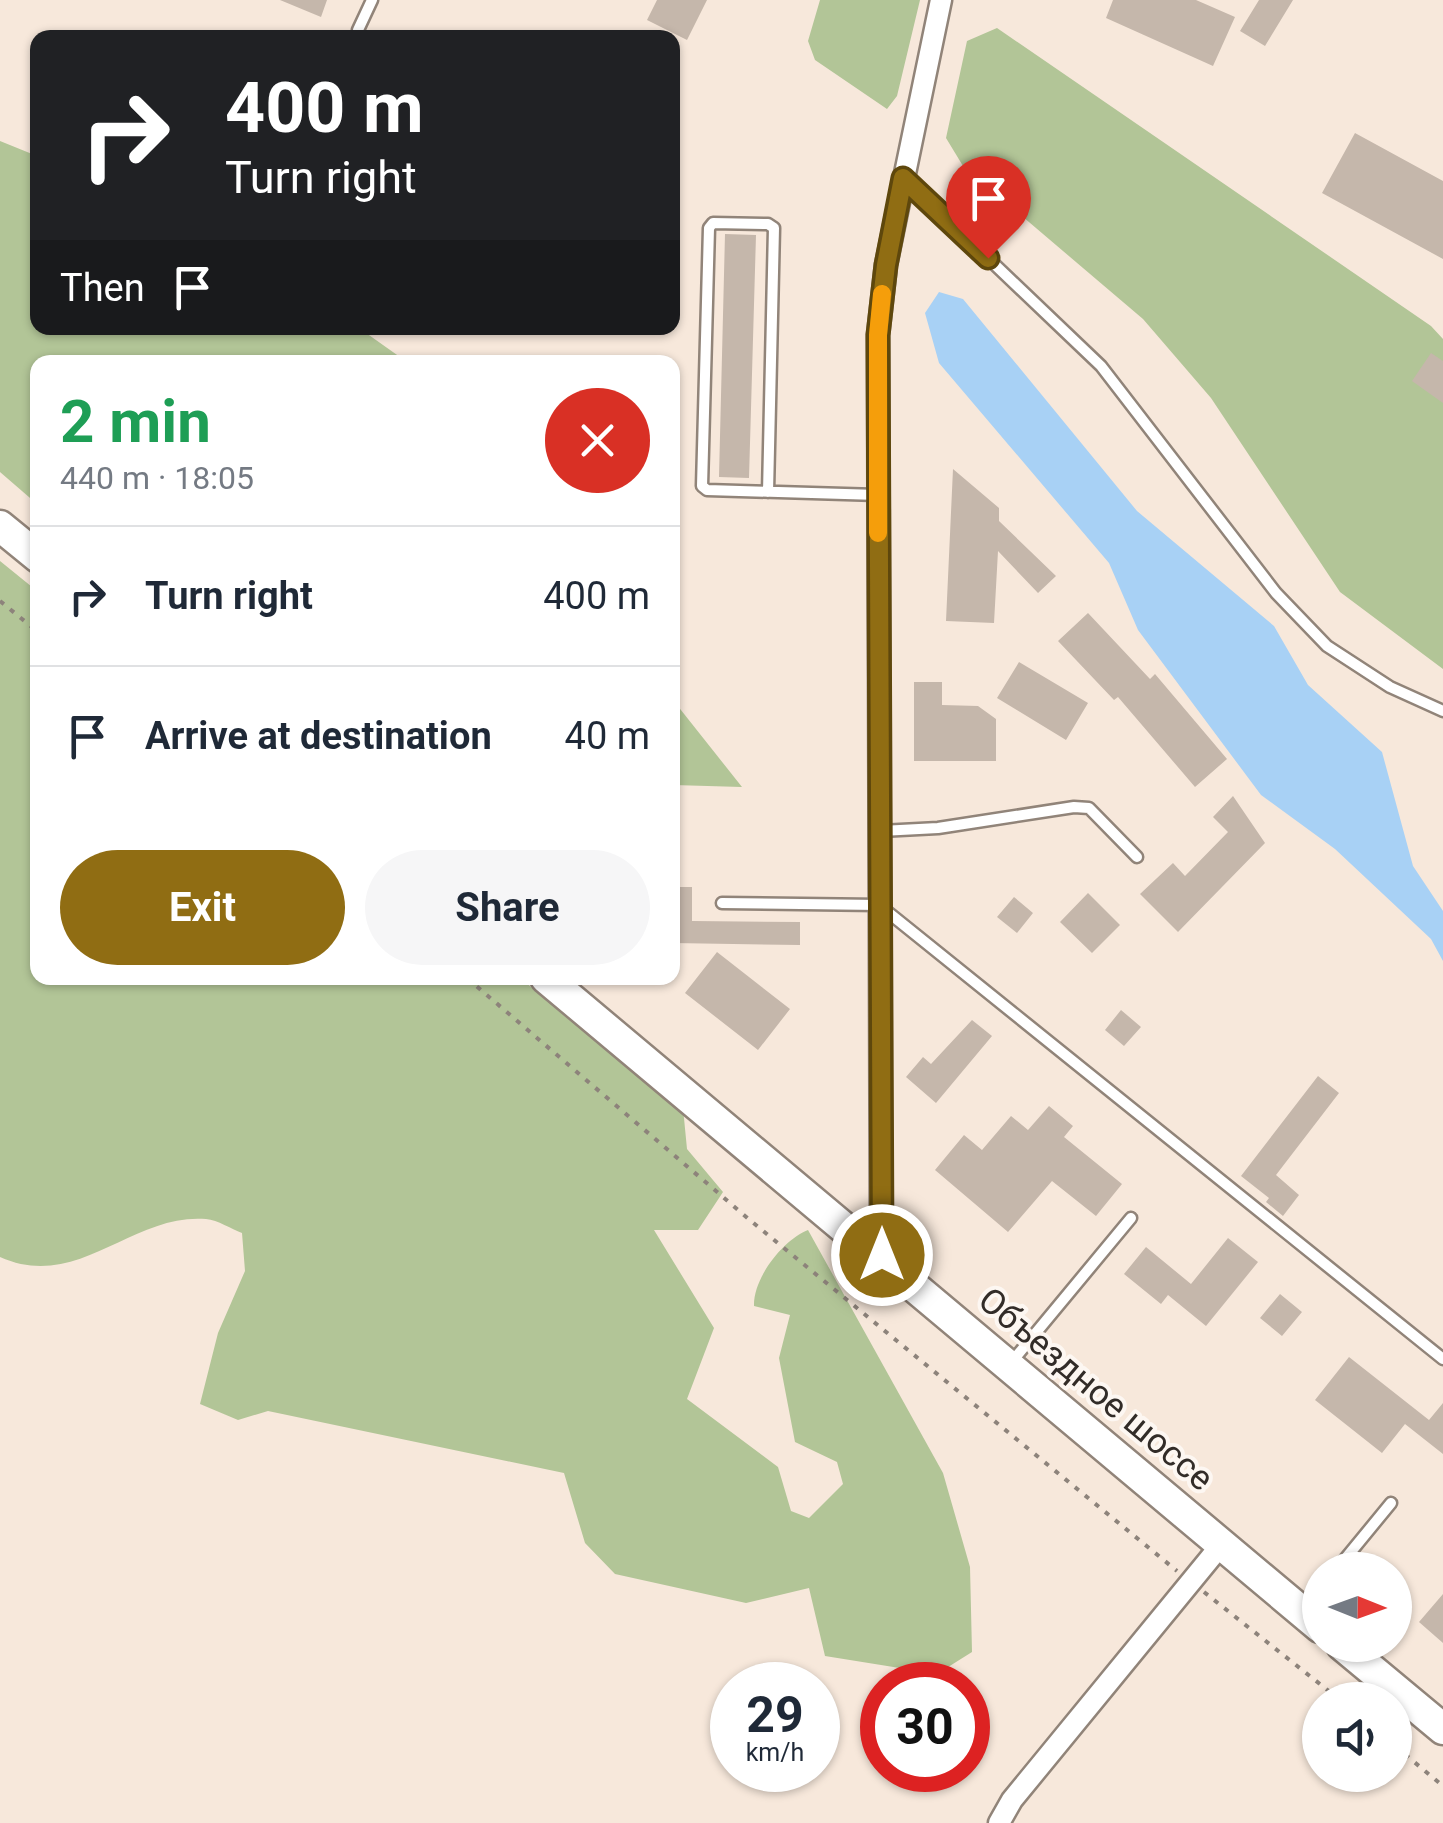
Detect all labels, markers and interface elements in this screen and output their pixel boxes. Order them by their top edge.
text: 400 m [225,67,424,149]
icon: right [60,70,190,200]
text: Turn right [225,151,417,204]
pin [946,156,1031,259]
icon: arrive [961,171,1016,226]
icon: arrive [165,260,220,315]
text: Then [60,266,145,310]
text: 2 min [60,386,211,457]
button: close [545,388,650,493]
text: 440 m · 18:05 [60,459,254,497]
icon: right [60,569,115,624]
text: Turn right [145,574,313,618]
text: 400 m [543,574,650,618]
icon: arrive [60,709,115,764]
text: Arrive at destination [145,714,492,758]
text: 40 m [565,714,650,758]
button: Exit [60,850,345,965]
button: Share [365,850,650,965]
position arrow [830,1203,934,1307]
street label: Объездное шоссе [970,1279,1221,1499]
north arrow [1302,1552,1412,1662]
map controls [1302,1552,1412,1792]
speed limit sign: 30 [860,1662,990,1792]
button: sound [1302,1682,1412,1792]
text: 29 [746,1686,804,1744]
text: km/h [746,1738,804,1767]

